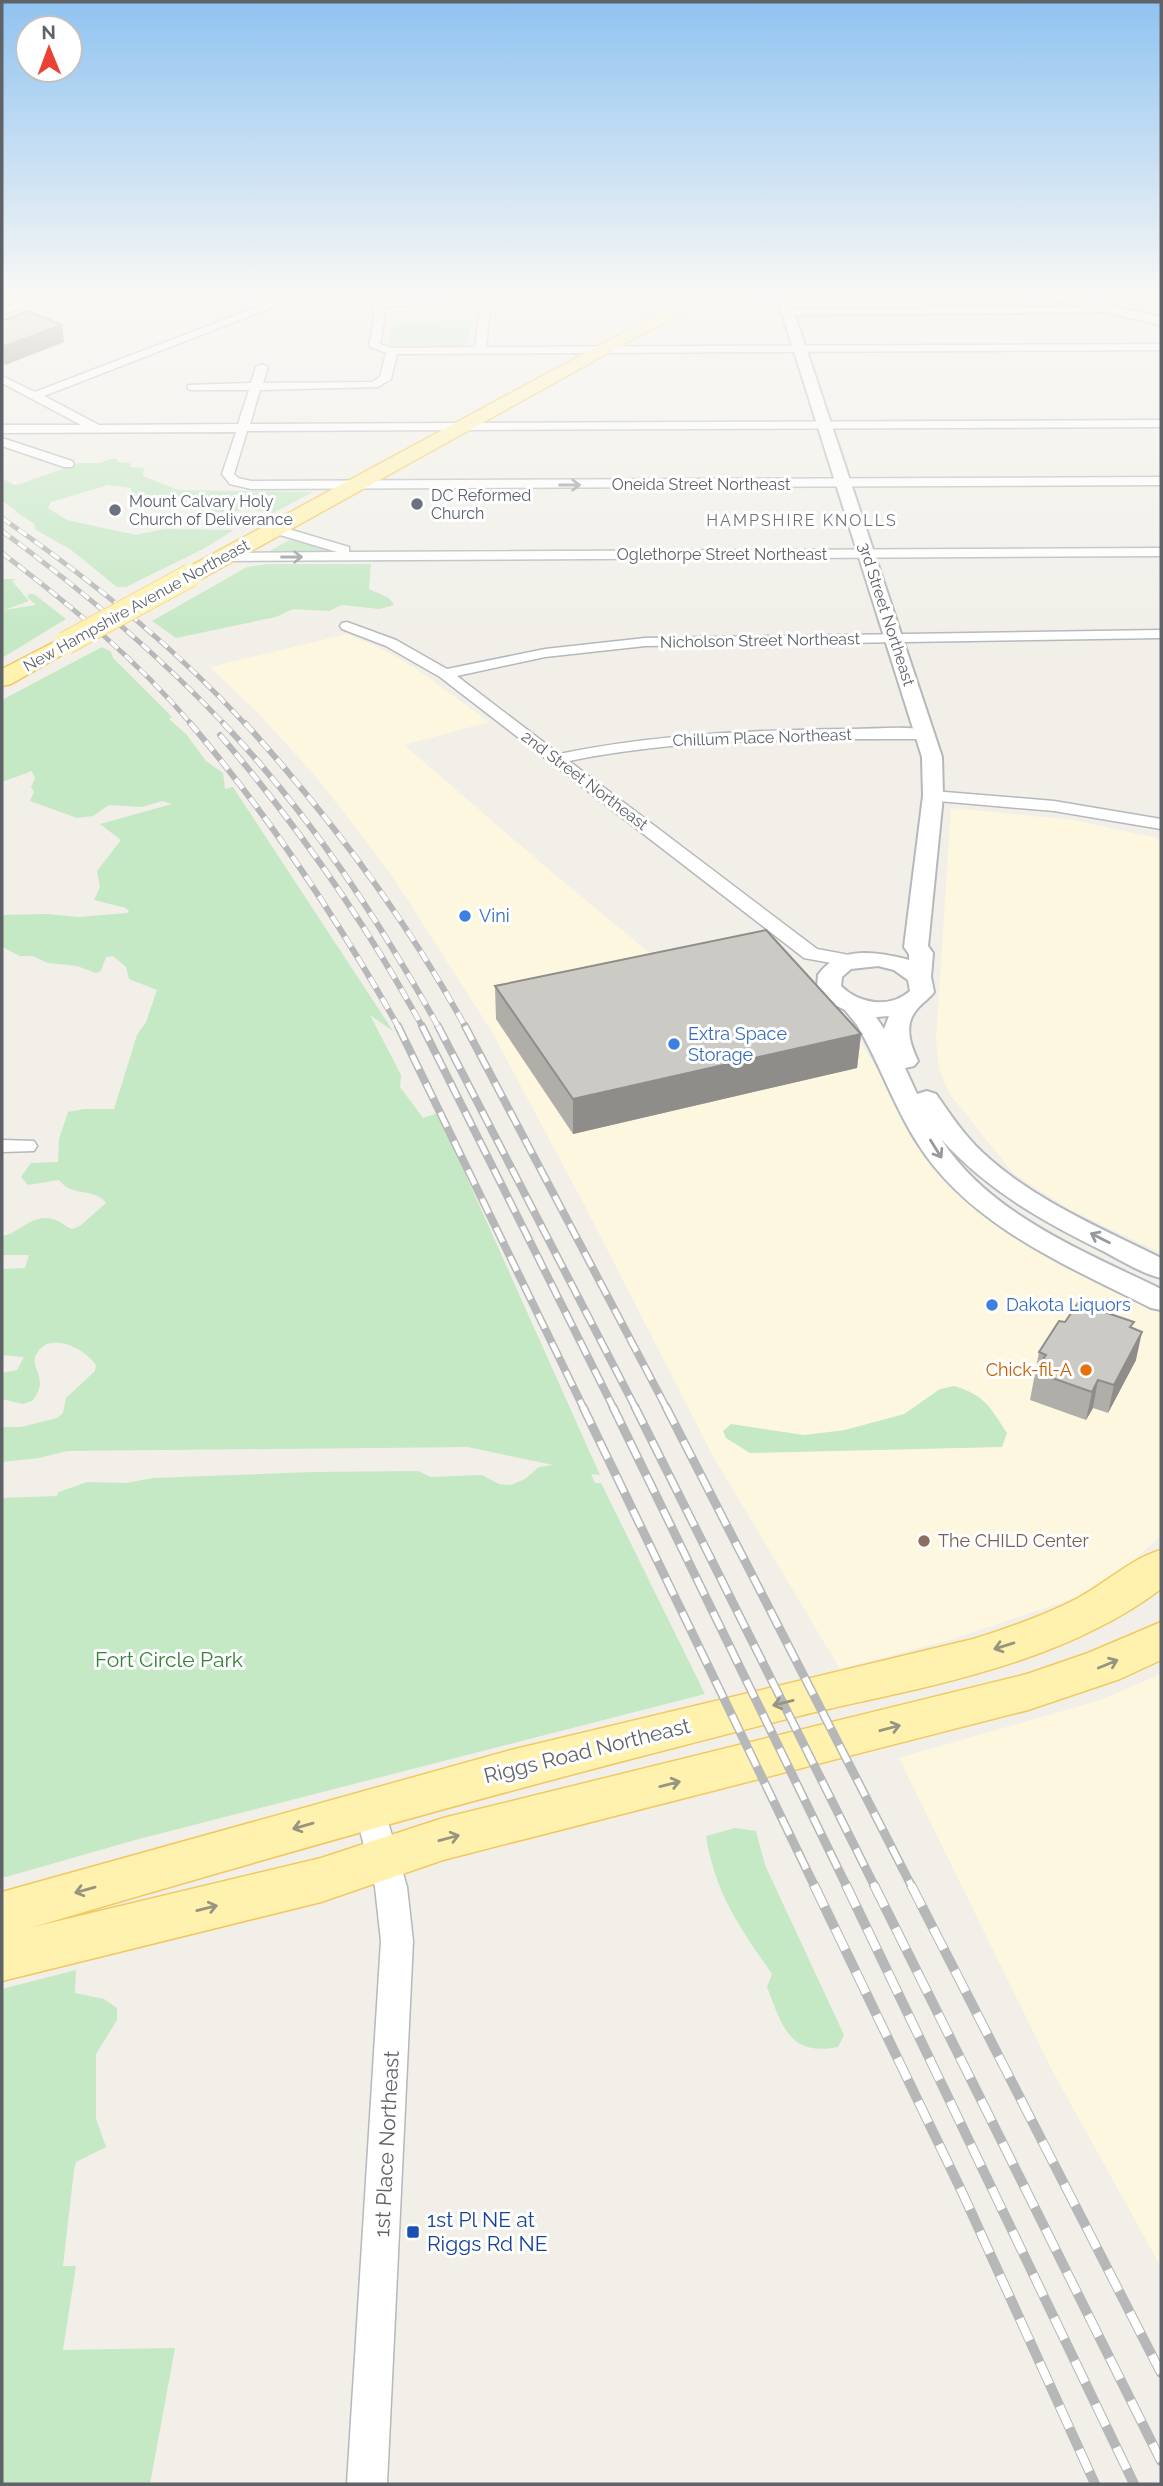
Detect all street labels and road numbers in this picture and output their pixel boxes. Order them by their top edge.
street label: Oneida Street Northeast [612,475,791,494]
street label: New Hampshire Avenue Northeast [20,535,253,676]
street label: 3rd Street Northeast [854,540,919,689]
street label: Oglethorpe Street Northeast [617,545,828,564]
street label: Nicholson Street Northeast [660,629,861,652]
street label: Chillum Place Northeast [672,725,853,750]
street label: 2nd Street Northeast [518,727,652,835]
street label: Riggs Road Northeast [481,1713,693,1788]
street label: 1st Place Northeast [369,2050,404,2238]

